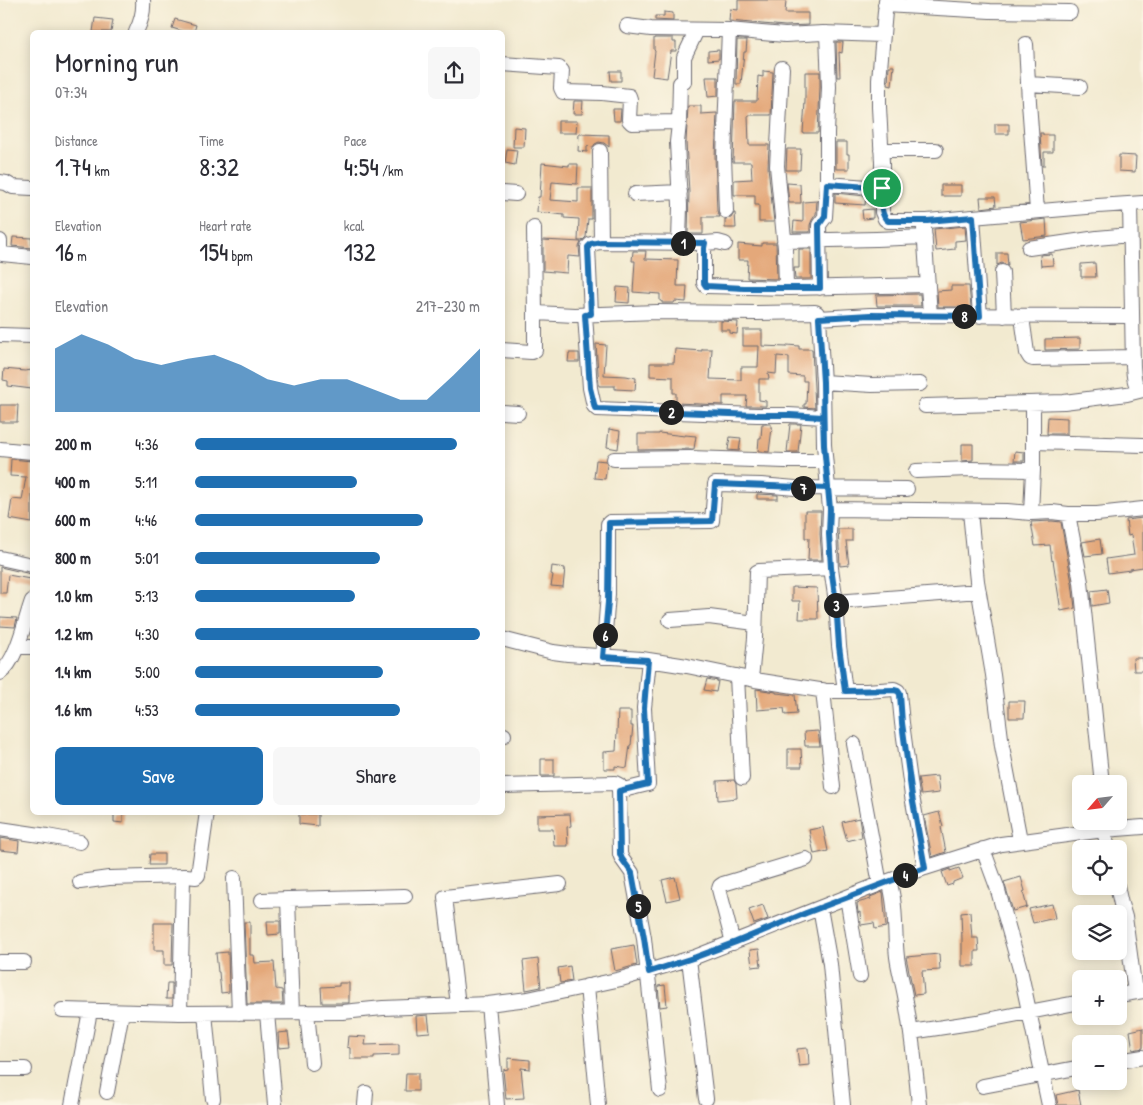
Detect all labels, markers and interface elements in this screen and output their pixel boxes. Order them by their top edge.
text: Morning run [55,43,179,81]
button: share [428,47,480,99]
text: 07:34 [55,81,87,103]
text: Distance [55,131,98,150]
text: Time [199,131,224,150]
text: Pace [344,131,367,150]
text: 1.74 [55,150,91,184]
text: 8:32 [199,150,239,184]
text: 4:54 [344,150,379,184]
text: km [91,161,110,180]
text: /km [379,161,403,180]
pin [861,167,903,209]
icon: arrive [868,174,896,202]
text: Elevation [55,216,102,235]
text: Heart rate [199,216,252,235]
text: kcal [344,216,364,235]
pin: 1 [670,230,696,256]
text: 1 [681,234,686,253]
text: 16 [55,235,74,269]
text: 154 [199,235,228,269]
text: 132 [344,235,376,269]
text: m [74,246,87,265]
text: bpm [228,246,253,265]
text: Elevation [55,295,108,317]
text: 217–230 m [416,295,480,317]
pin: 8 [952,304,976,328]
text: 8 [961,307,968,326]
pin: 2 [658,400,684,424]
text: 2 [668,403,675,422]
text: 200 m [55,433,91,455]
text: 4:36 [135,433,158,455]
text: 400 m [55,471,90,493]
text: 5:11 [135,471,157,493]
pin: 7 [790,476,816,500]
text: 7 [800,479,807,498]
text: 600 m [55,509,90,531]
text: 4:46 [135,509,157,531]
text: 800 m [55,547,91,569]
text: 5:01 [135,547,158,569]
text: 1.0 km [55,585,93,607]
text: 5:13 [135,585,158,607]
pin: 3 [824,592,848,618]
text: 3 [833,596,840,615]
pin: 6 [592,622,618,648]
text: 1.2 km [55,623,93,645]
text: 4:30 [135,623,159,645]
text: 6 [603,626,608,645]
text: 1.4 km [55,661,91,683]
text: 5:00 [135,661,160,683]
text: 1.6 km [55,699,92,721]
text: 4:53 [135,699,159,721]
button: Save [55,747,263,805]
button: Share [273,747,480,805]
north arrow [1072,775,1128,830]
map controls [1072,775,1127,1090]
button: locate [1072,840,1127,895]
pin: 4 [892,862,918,888]
text: 4 [903,866,908,885]
pin: 5 [626,894,650,918]
text: 5 [636,897,641,916]
button: layers [1072,905,1127,960]
button: + [1072,970,1127,1025]
button: − [1072,1035,1127,1090]

